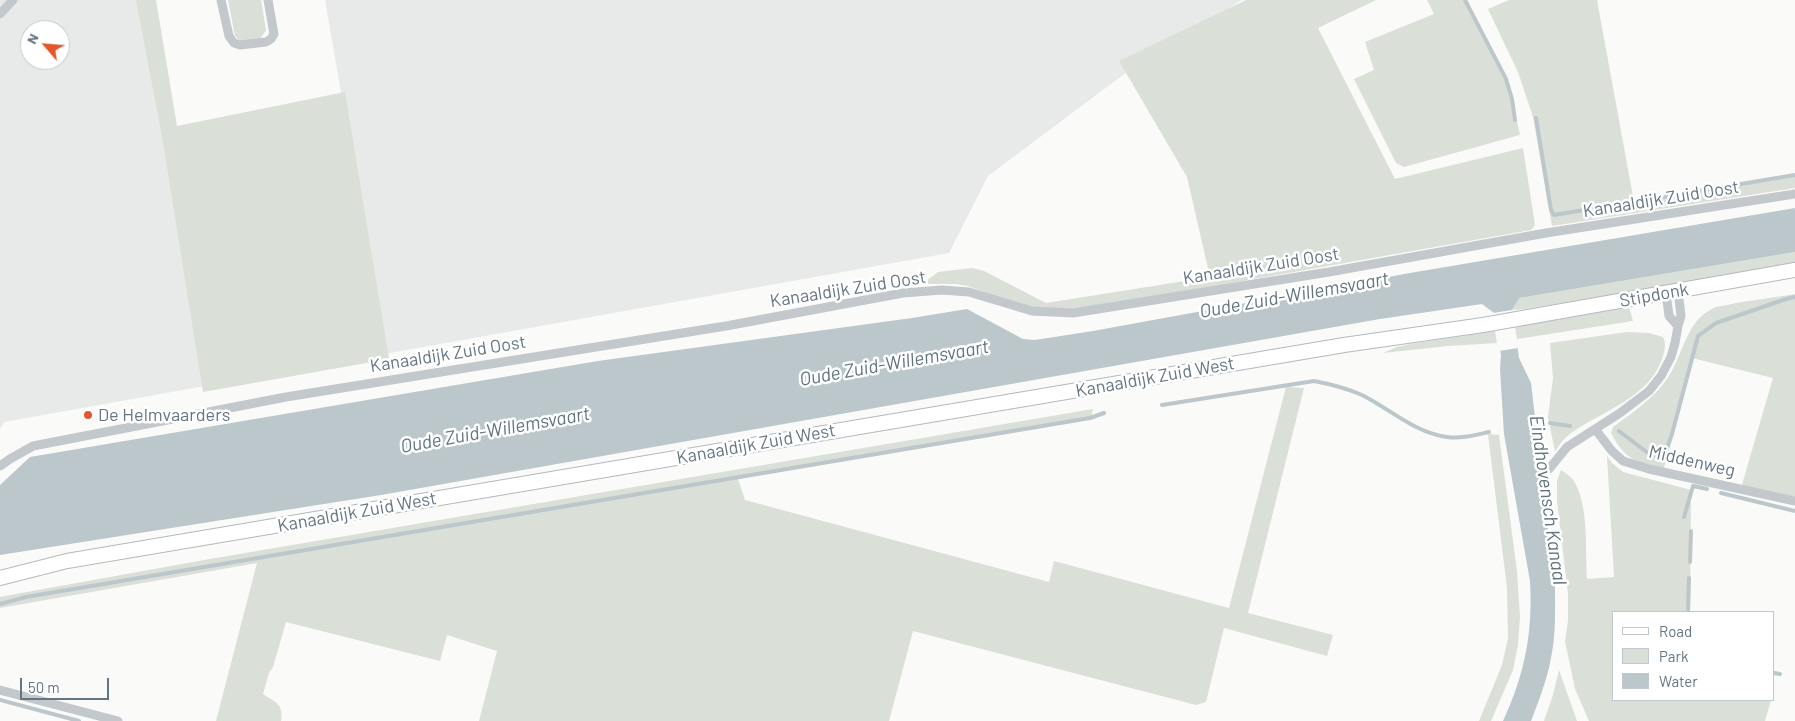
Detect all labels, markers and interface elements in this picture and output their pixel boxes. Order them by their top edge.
north arrow [20,20,70,70]
text: N [22,30,42,46]
street label: Kanaaldijk Zuid Oost [1581,176,1741,222]
street label: Kanaaldijk Zuid Oost [1181,243,1341,289]
street label: Kanaaldijk Zuid Oost [768,266,928,312]
water label: Oude Zuid-Willemsvaart [1198,267,1390,323]
street label: Stipdonk [1618,278,1690,312]
street label: Kanaaldijk Zuid Oost [368,331,528,377]
water label: Oude Zuid-Willemsvaart [798,335,990,391]
street label: Kanaaldijk Zuid West [1074,352,1236,402]
water label: Oude Zuid-Willemsvaart [399,402,591,458]
place label: De Helmvaarders [98,404,230,426]
marker: De Helmvaarders [82,409,94,421]
water label: Eindhovensch Kanaal [1525,414,1571,586]
street label: Kanaaldijk Zuid West [675,419,837,469]
street label: Middenweg [1647,441,1737,481]
street label: Kanaaldijk Zuid West [276,487,438,537]
legend [1612,611,1775,701]
text: Road [1659,622,1692,640]
text: Park [1659,647,1688,665]
scale bar [22,668,111,700]
text: Water [1659,672,1698,690]
text: 50 m [28,678,60,696]

